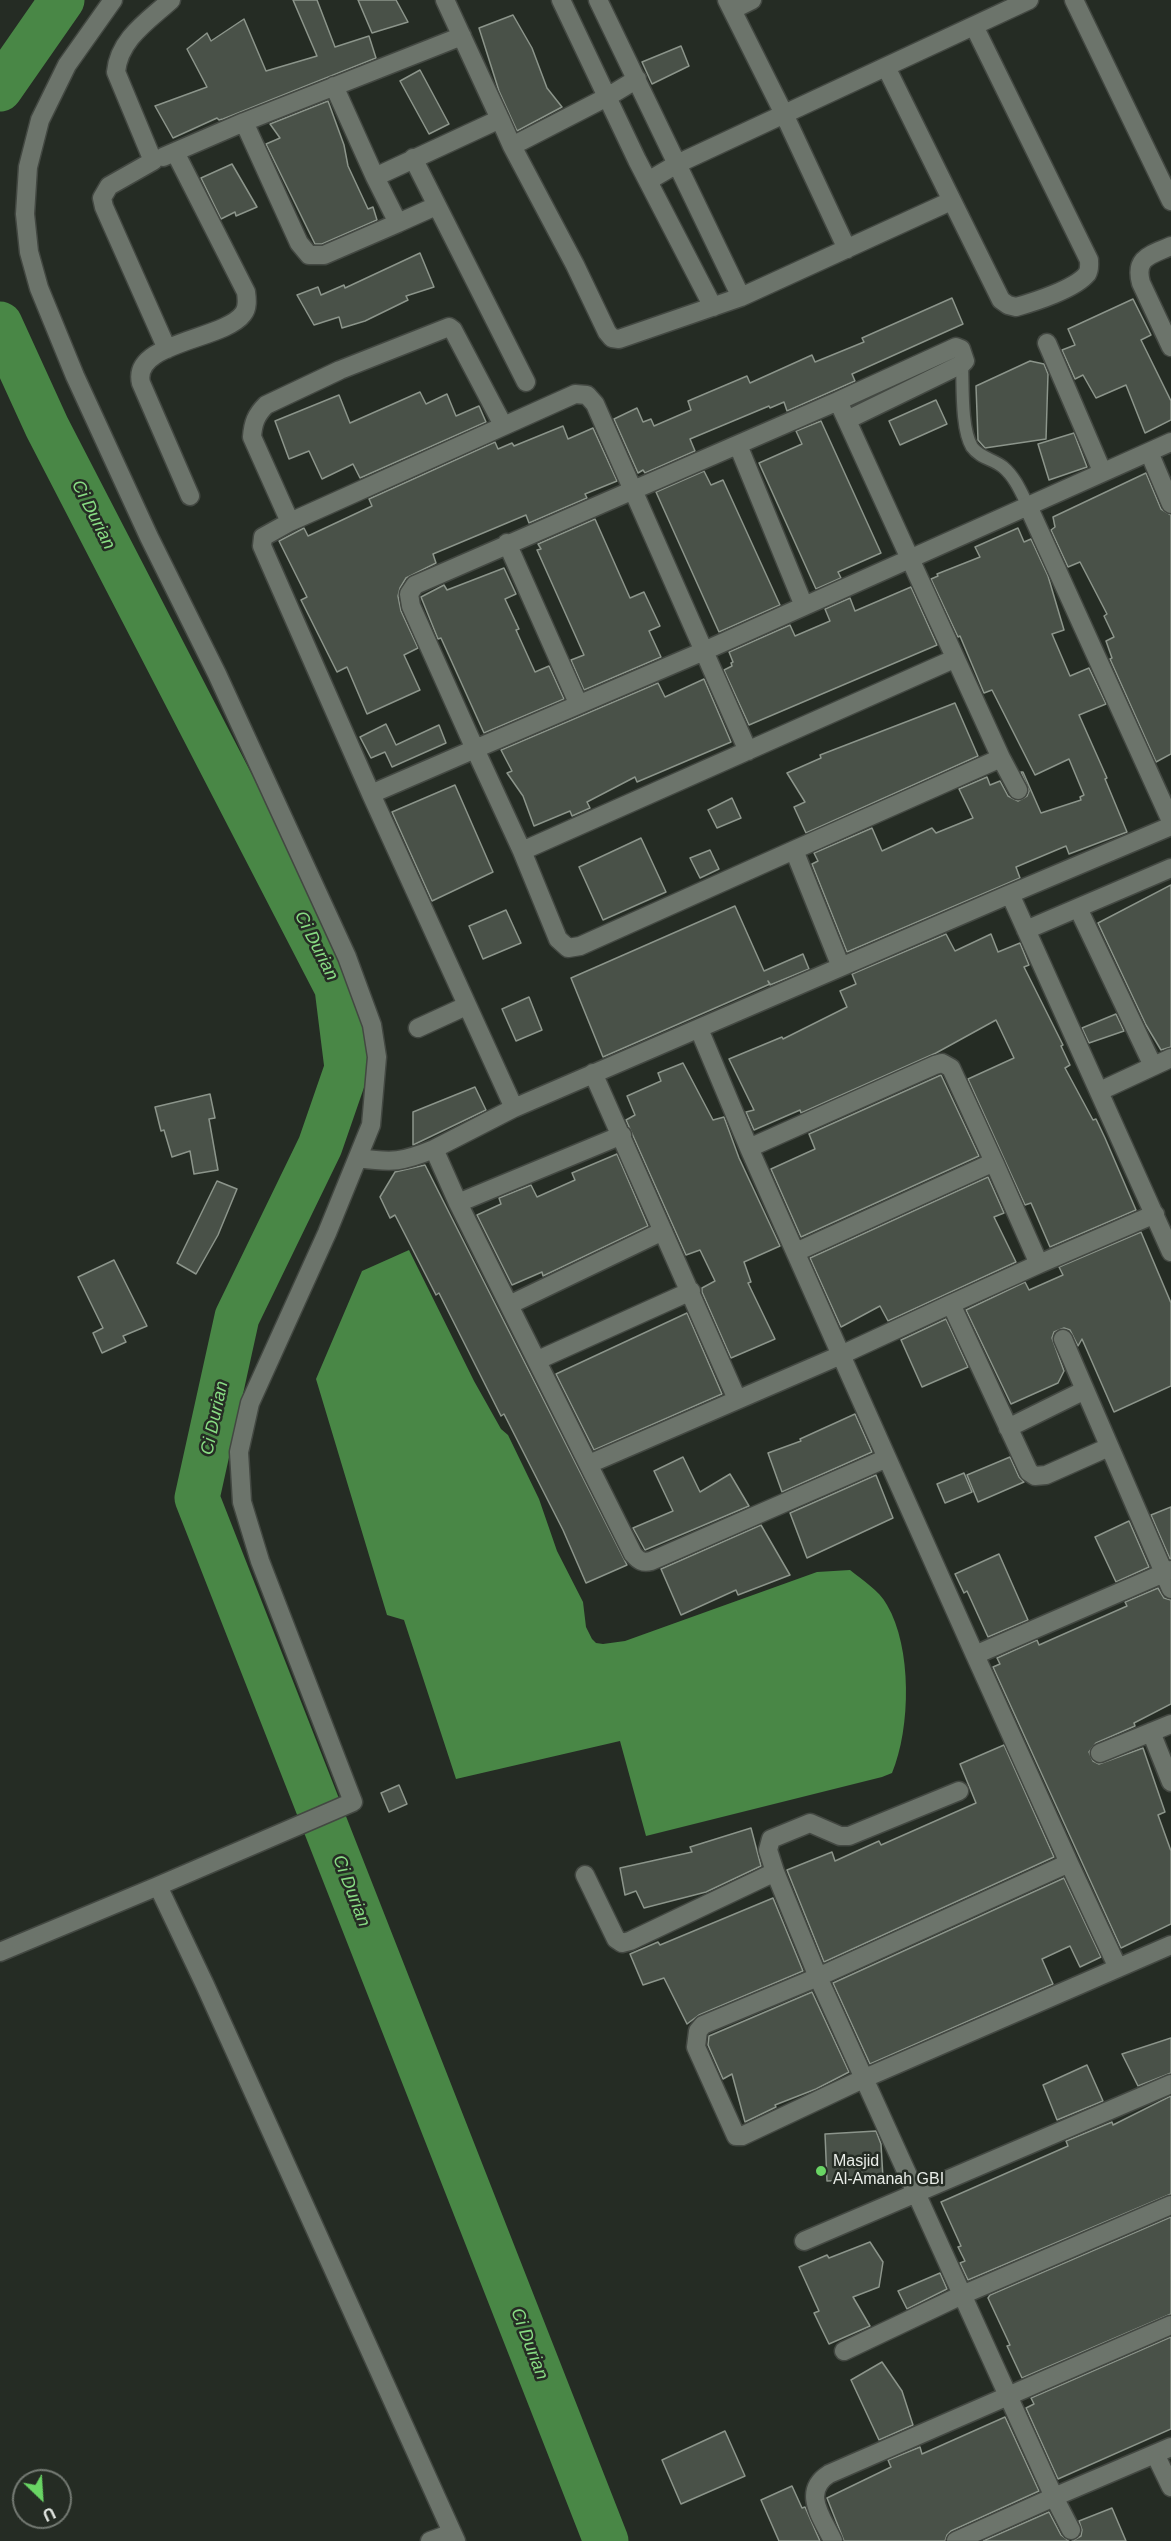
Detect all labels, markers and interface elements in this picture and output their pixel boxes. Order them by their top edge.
water label: Ci Durian [66,477,120,553]
water label: Ci Durian [289,908,343,984]
water label: Ci Durian [197,1379,233,1457]
water label: Ci Durian [327,1852,375,1930]
place label: Masjid Al-Amanah GBI [833,2152,944,2190]
marker: Masjid Al-Amanah GBI [814,2164,828,2178]
water label: Ci Durian [505,2305,553,2383]
north arrow [12,2469,72,2529]
text: U [40,2504,58,2524]

